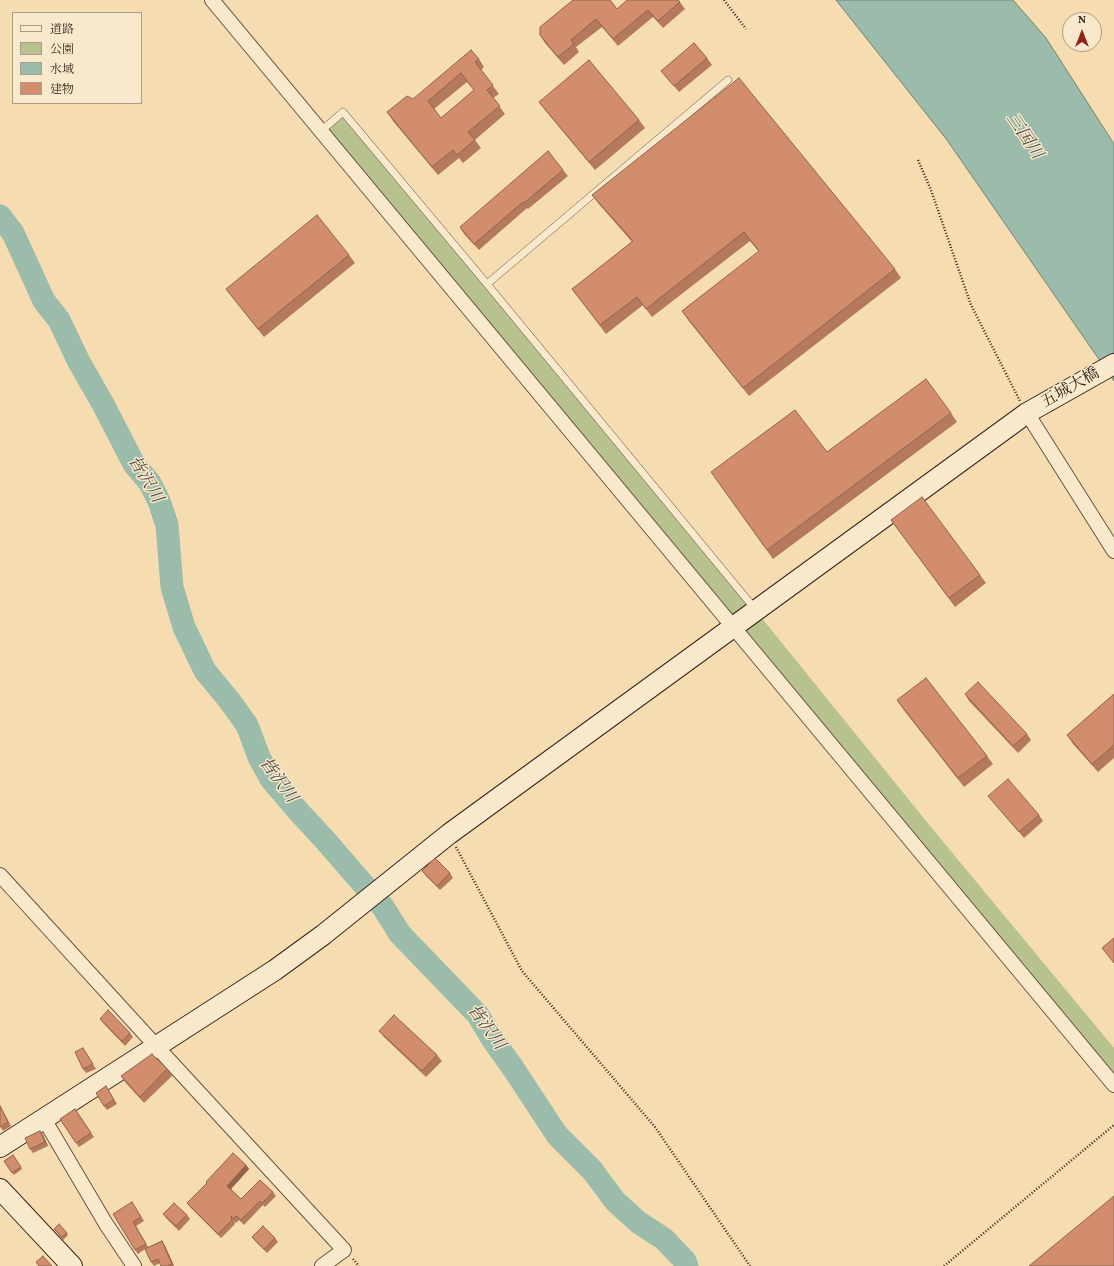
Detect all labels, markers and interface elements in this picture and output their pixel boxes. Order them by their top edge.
legend [12,12,142,104]
north arrow [1062,12,1102,52]
text: N [1078,13,1086,28]
text: 道路 [50,22,74,38]
text: 公園 [50,42,74,58]
text: 水域 [50,62,74,78]
text: 建物 [50,82,74,98]
water label: 三国川 [1000,110,1046,164]
street label: 五城大橋 [1038,365,1104,413]
water label: 皆沢川 [122,453,166,507]
water label: 皆沢川 [254,754,300,808]
water label: 皆沢川 [462,1001,508,1055]

